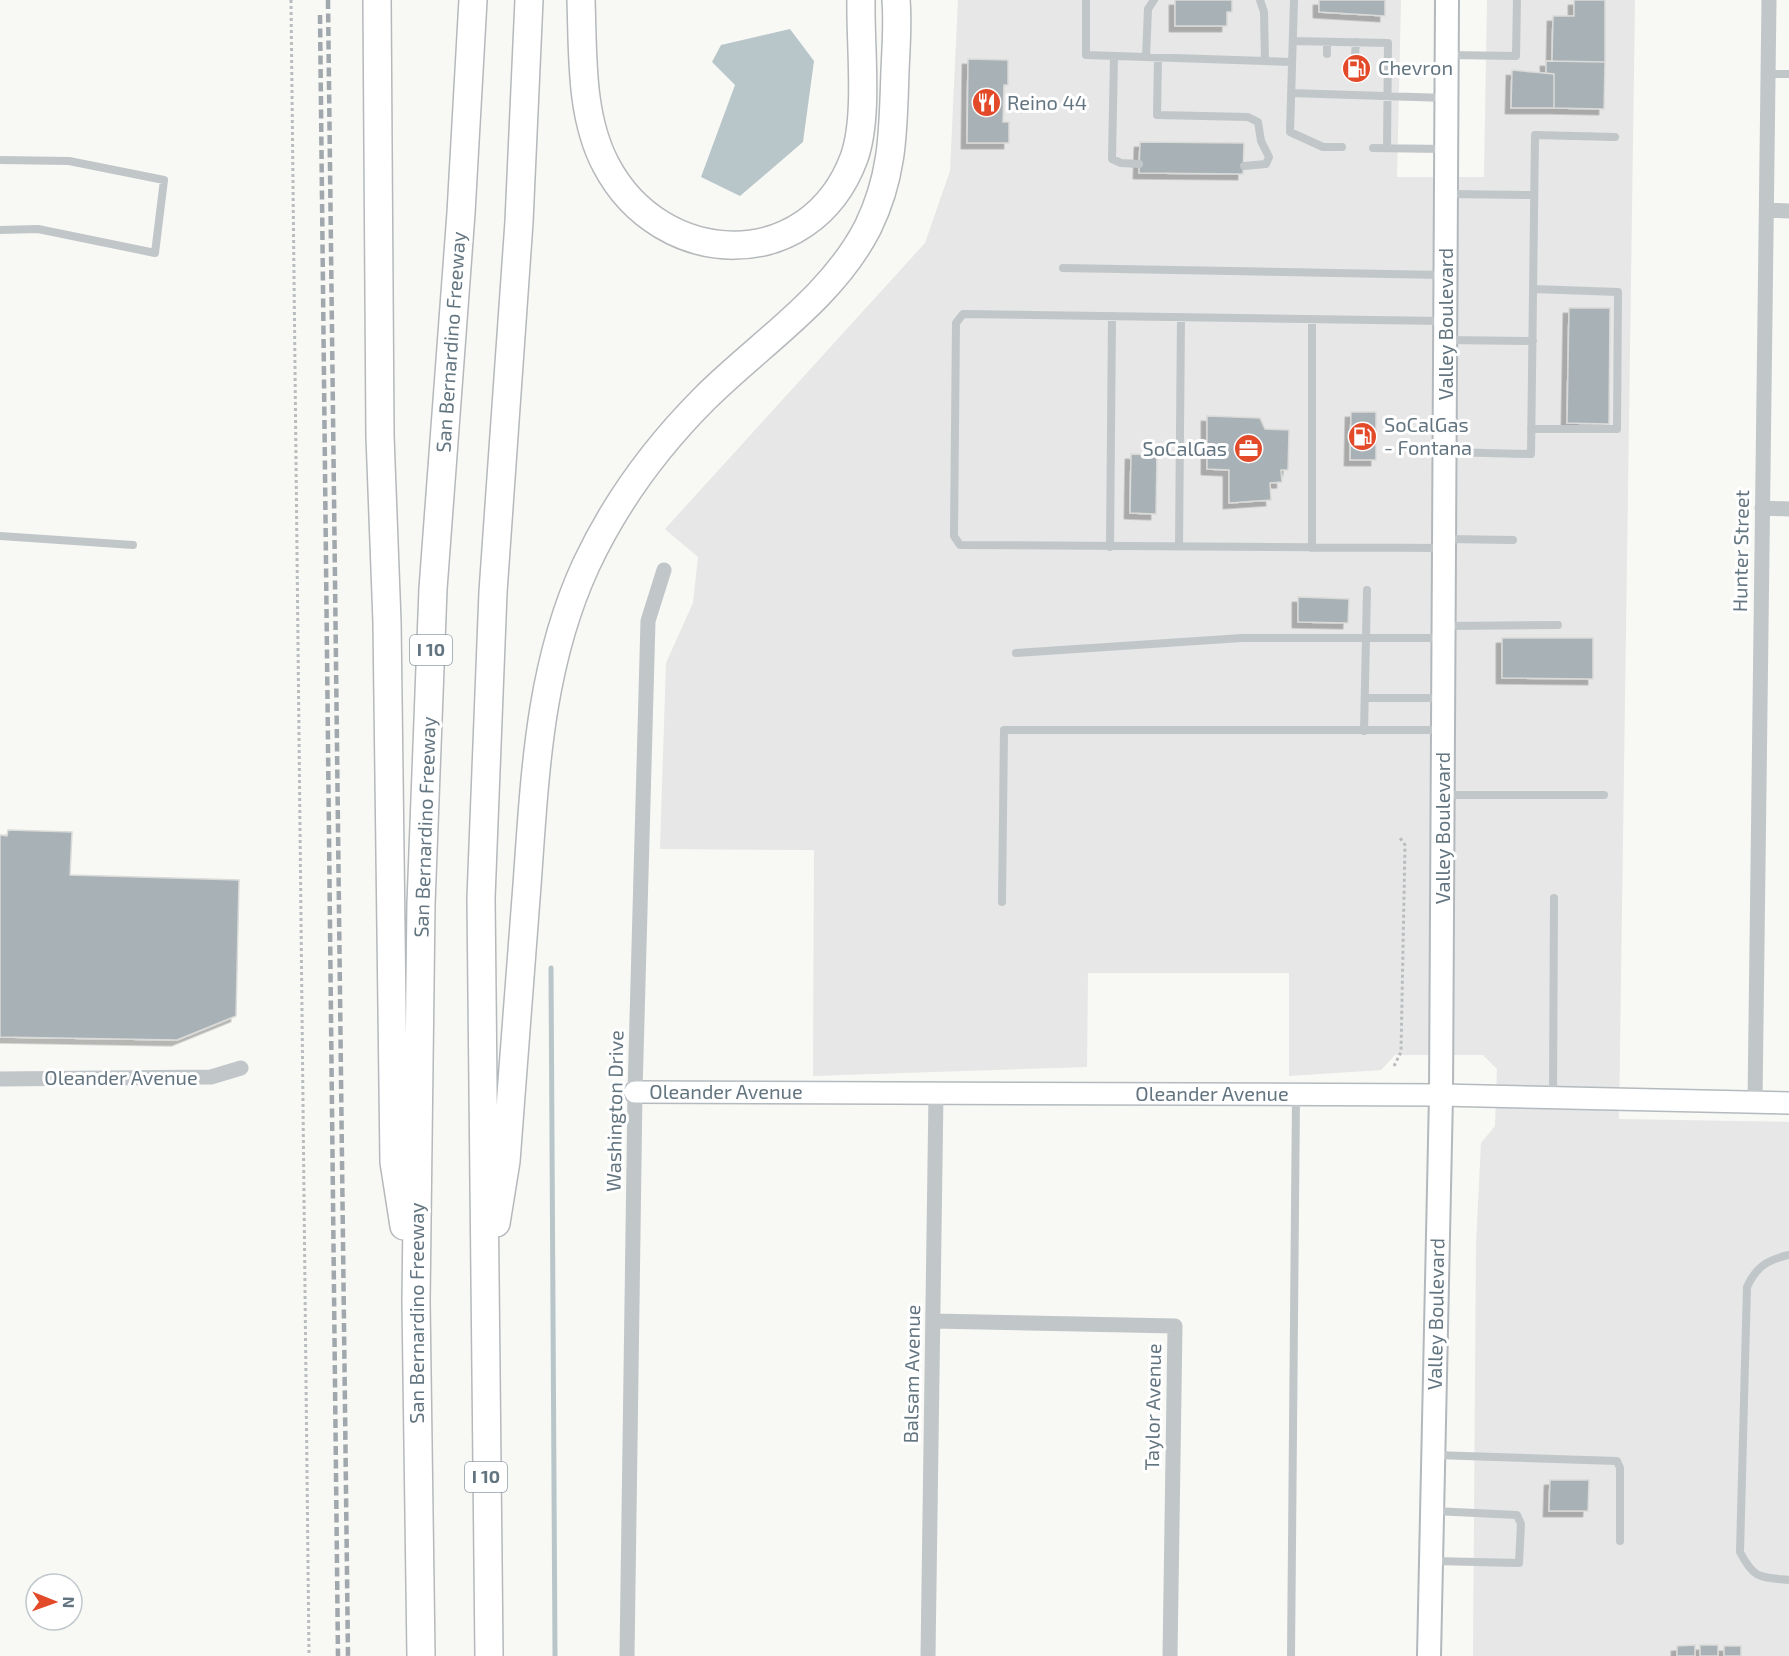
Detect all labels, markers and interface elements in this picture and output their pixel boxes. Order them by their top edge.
fuel station icon: Chevron [1341,52,1373,84]
place label: Chevron [1378,55,1453,79]
restaurant icon: Reino 44 [970,87,1002,119]
place label: Reino 44 [1007,90,1087,114]
street label: San Bernardino Freeway [430,230,470,453]
street label: Valley Boulevard [1433,248,1457,400]
place label: SoCalGas - Fontana [1384,412,1472,459]
fuel station icon: SoCalGas - Fontana [1347,421,1379,453]
office icon: SoCalGas [1232,433,1264,465]
place label: SoCalGas [1142,436,1227,460]
street label: Hunter Street [1727,489,1753,612]
road number: I 10 [410,635,452,665]
street label: San Bernardino Freeway [408,716,440,938]
street label: Valley Boulevard [1430,752,1454,904]
street label: Washington Drive [601,1030,627,1192]
street label: Oleander Avenue [44,1065,198,1089]
street label: Oleander Avenue [649,1079,803,1103]
street label: Oleander Avenue [1135,1081,1289,1105]
street label: San Bernardino Freeway [404,1202,428,1424]
street label: Valley Boulevard [1422,1238,1448,1390]
street label: Balsam Avenue [898,1304,924,1444]
street label: Taylor Avenue [1139,1343,1165,1471]
road number: I 10 [465,1462,507,1492]
north arrow [24,1572,84,1632]
text: N [60,1596,79,1608]

